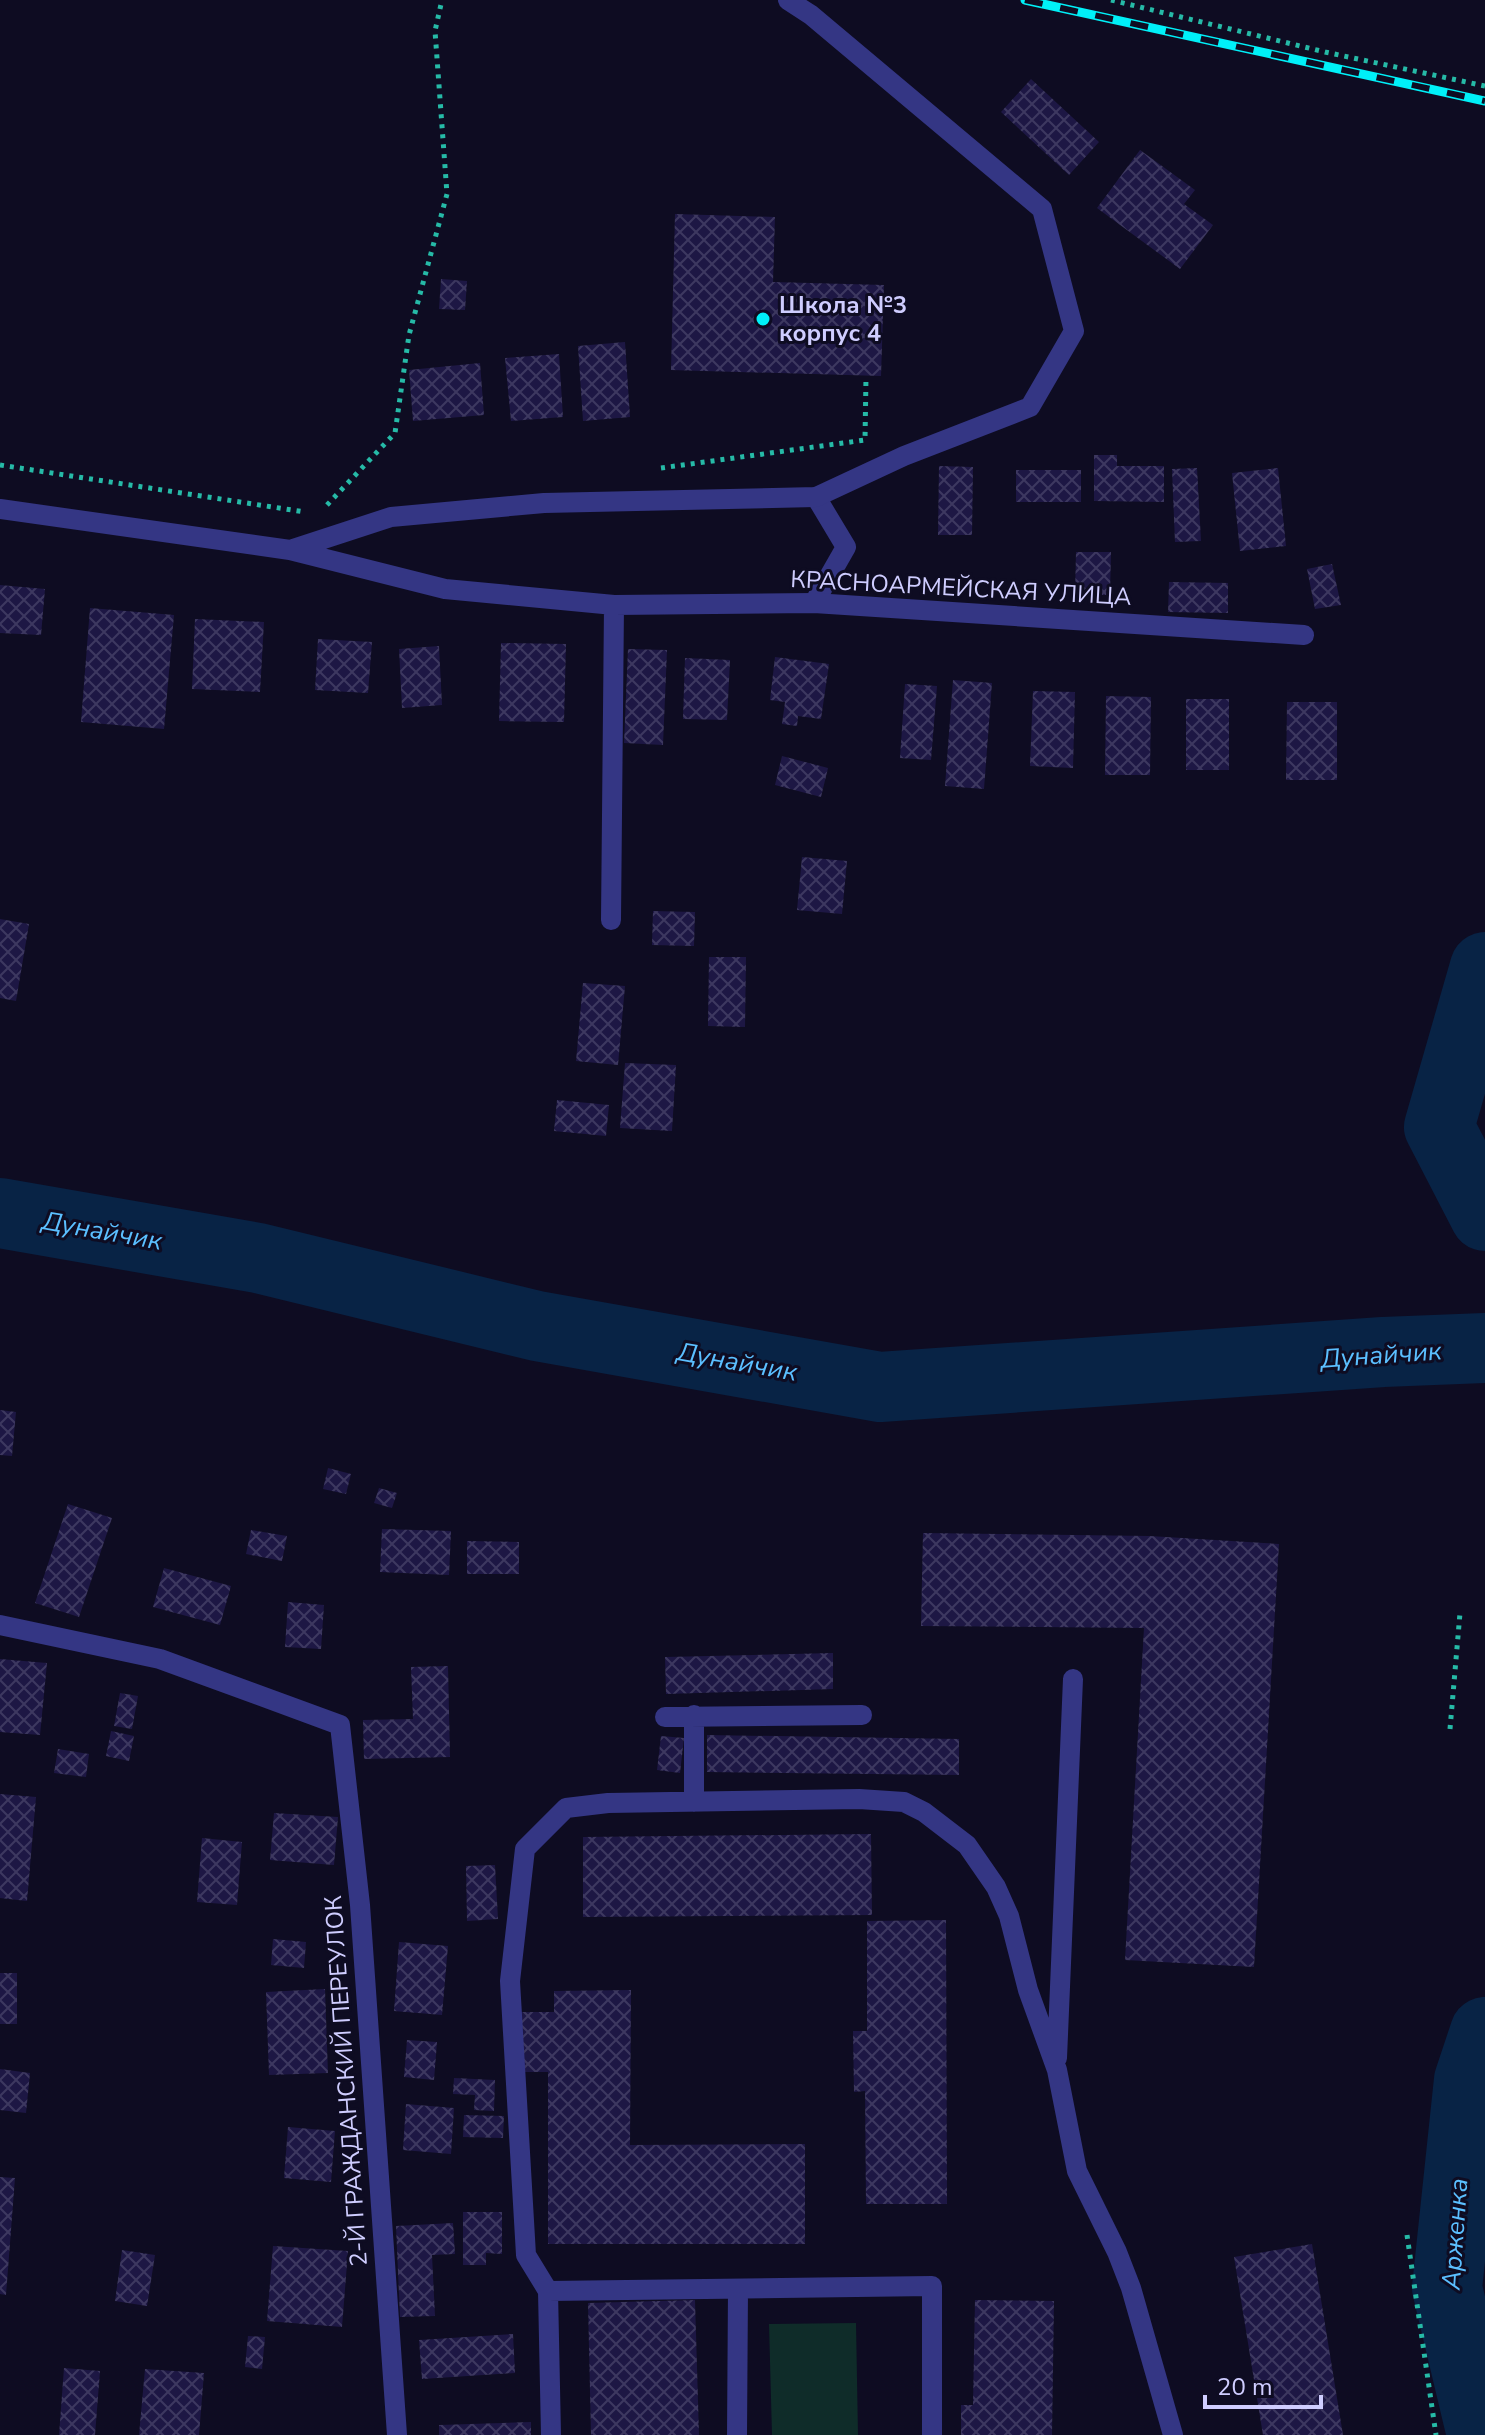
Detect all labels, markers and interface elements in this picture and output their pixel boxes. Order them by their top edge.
place label: Школа №3 корпус 4 [779,289,907,349]
marker: Школа №3 корпус 4 [754,310,772,328]
street label: КРАСНОАРМЕЙСКАЯ УЛИЦА [790,563,1133,613]
water label: Дунайчик [37,1203,166,1259]
water label: Дунайчик [1317,1333,1444,1377]
water label: Дунайчик [672,1334,801,1390]
street label: 2-Й ГРАЖДАНСКИЙ ПЕРЕУЛОК [317,1894,375,2267]
water label: Арженка [1434,2177,1476,2292]
scale bar [1205,2359,1321,2409]
text: 20 m [1217,2371,1273,2403]

